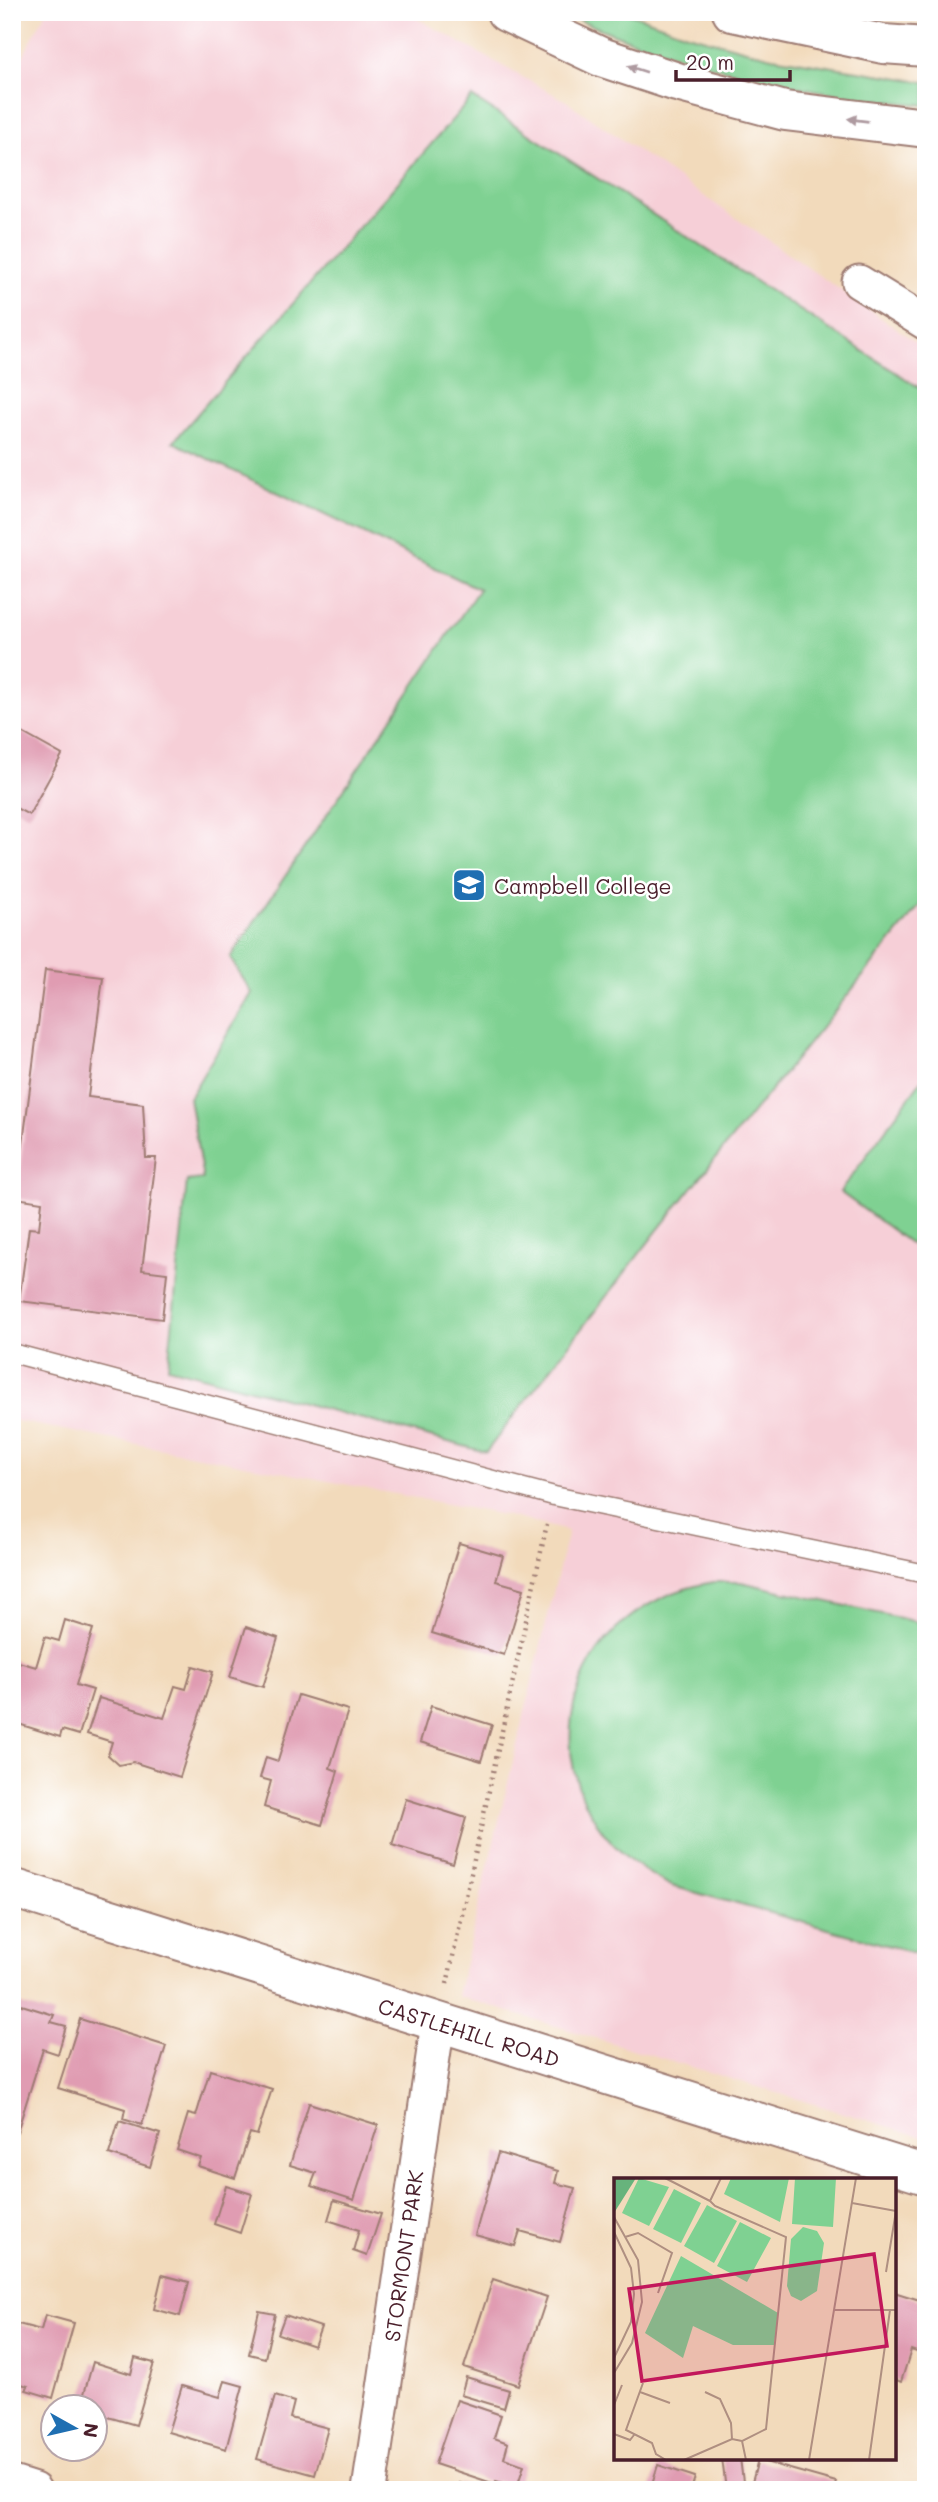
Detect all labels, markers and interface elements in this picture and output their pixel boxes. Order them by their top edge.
scale bar [676,38,789,82]
text: 20 m [686,48,734,75]
one-way arrow [626,63,647,74]
one-way arrow [847,115,869,126]
school or university icon: Campbell College [450,866,488,904]
place label: Campbell College [494,872,672,899]
street label: CASTLEHILL ROAD [375,1992,563,2072]
street label: STORMONT PARK [378,2168,428,2343]
inset map [614,2178,896,2460]
north arrow [38,2394,108,2464]
text: N [78,2422,105,2439]

